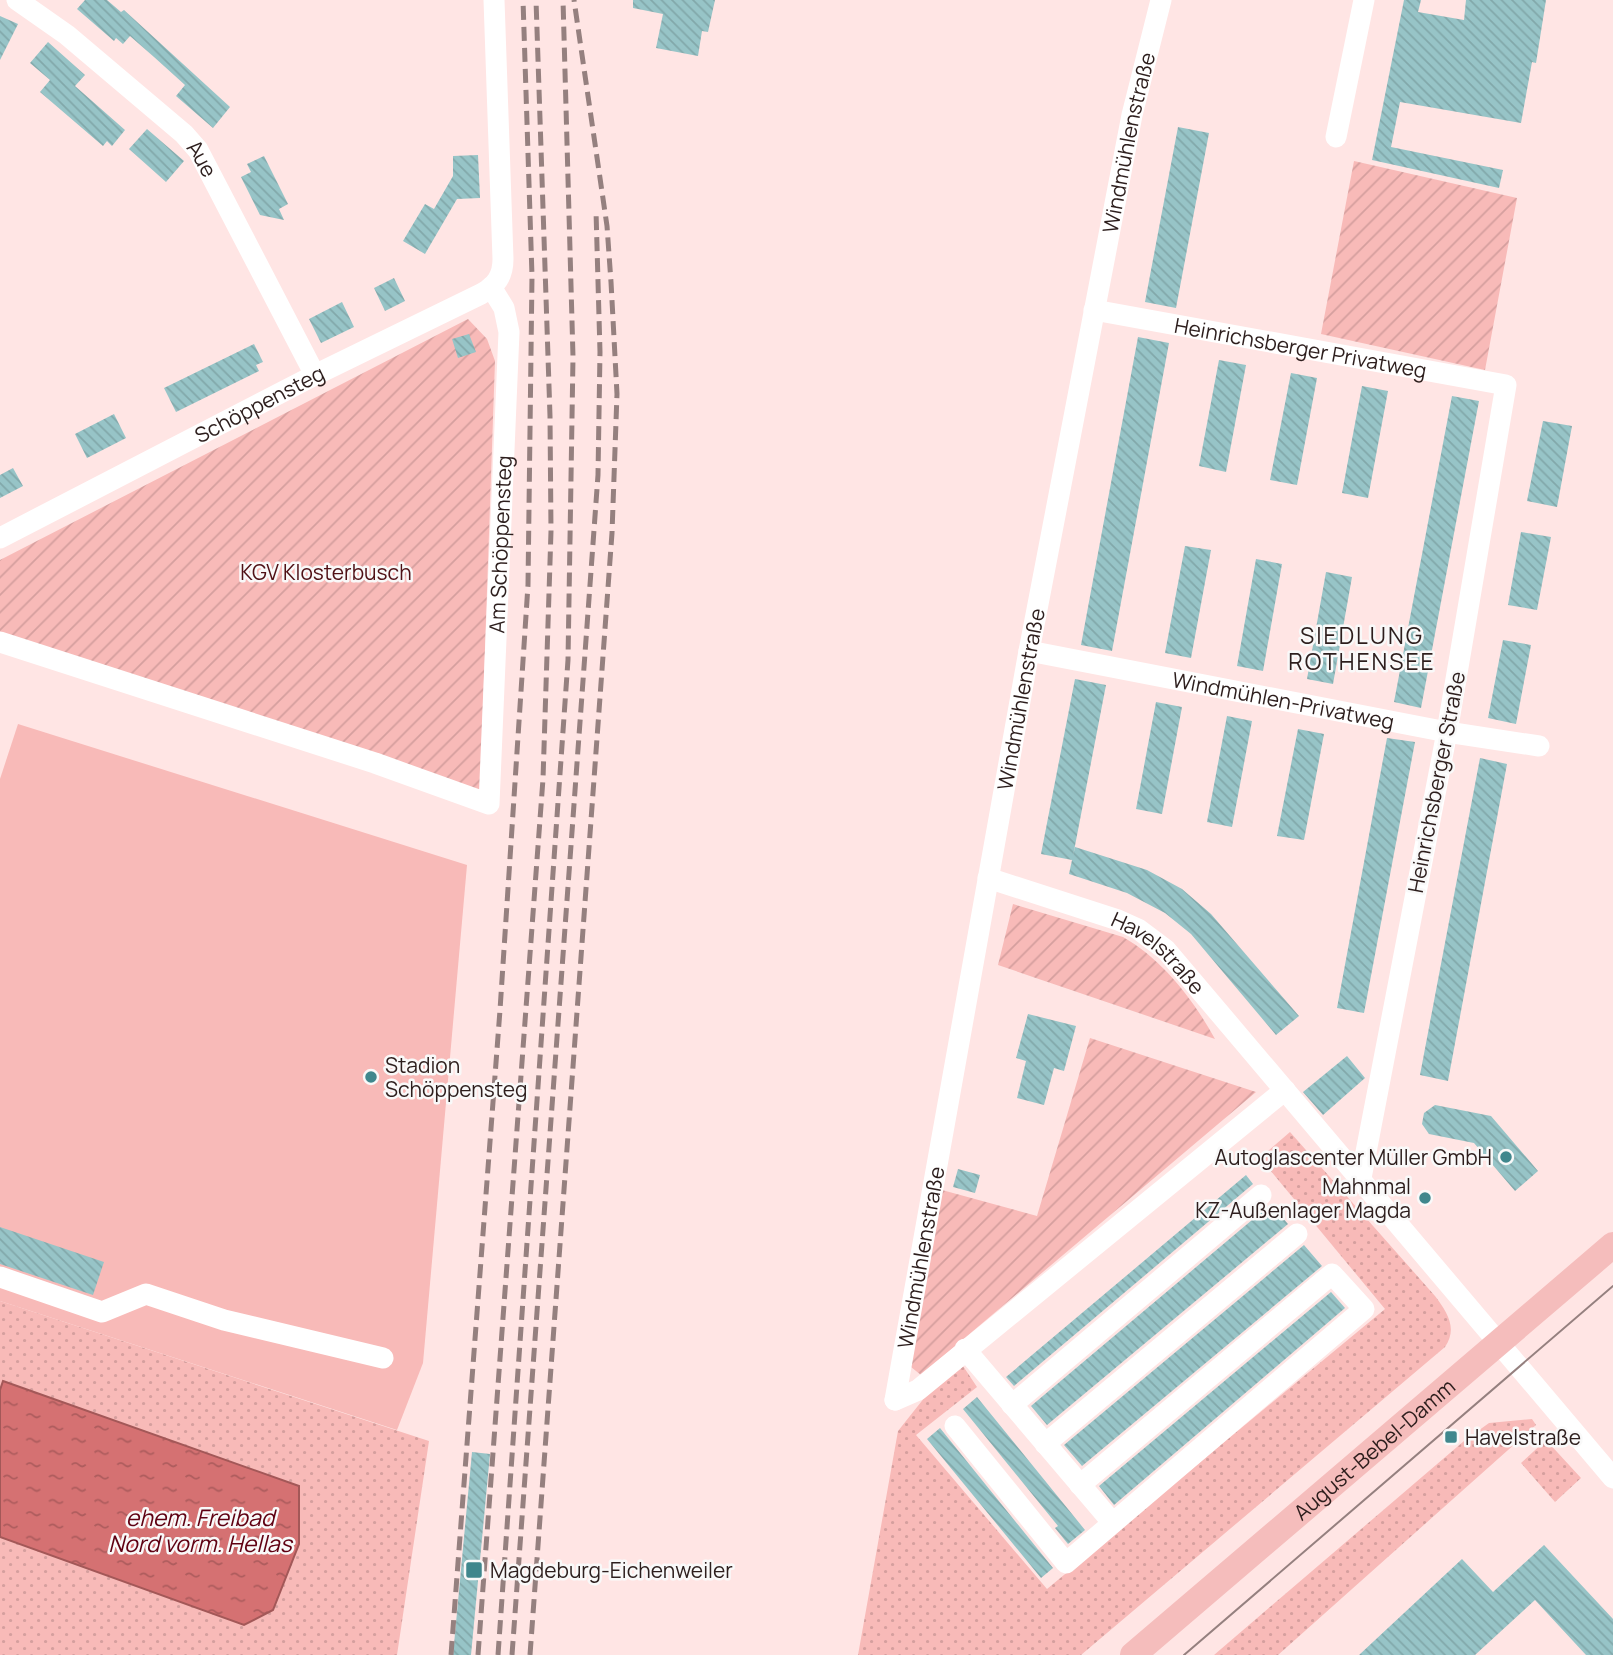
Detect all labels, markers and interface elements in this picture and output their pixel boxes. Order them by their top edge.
street label: Windmühlenstraße [1096,49,1161,235]
street label: Aue [181,134,224,182]
street label: Heinrichsberger Privatweg [1172,311,1429,384]
street label: Schöppensteg [190,359,329,449]
street label: Am Schöppensteg [482,455,518,634]
park label: KGV Klosterbusch [240,558,412,586]
street label: Windmühlenstraße [990,606,1051,792]
district label: SIEDLUNG ROTHENSEE [1288,619,1436,677]
street label: Windmühlen-Privatweg [1170,665,1397,735]
street label: Heinrichsberger Straße [1401,669,1471,895]
street label: Havelstraße [1107,905,1211,1000]
place label: Stadion Schöppensteg [385,1051,527,1103]
marker: Stadion Schöppensteg [363,1069,379,1085]
place label: Autoglascenter Müller GmbH [1215,1143,1492,1171]
marker: Autoglascenter Müller GmbH [1498,1149,1514,1165]
street label: Windmühlenstraße [891,1164,951,1350]
place label: Mahnmal KZ-Außenlager Magda [1195,1172,1411,1224]
marker: Mahnmal KZ-Außenlager Magda [1417,1190,1433,1206]
street label: August-Bebel-Damm [1287,1372,1461,1526]
place label: Havelstraße [1465,1423,1581,1451]
marker: Havelstraße [1443,1429,1459,1445]
water label: ehem. Freibad Nord vorm. Hellas [108,1501,294,1559]
place label: Magdeburg-Eichenweiler [490,1556,733,1584]
marker: Magdeburg-Eichenweiler [464,1560,484,1580]

